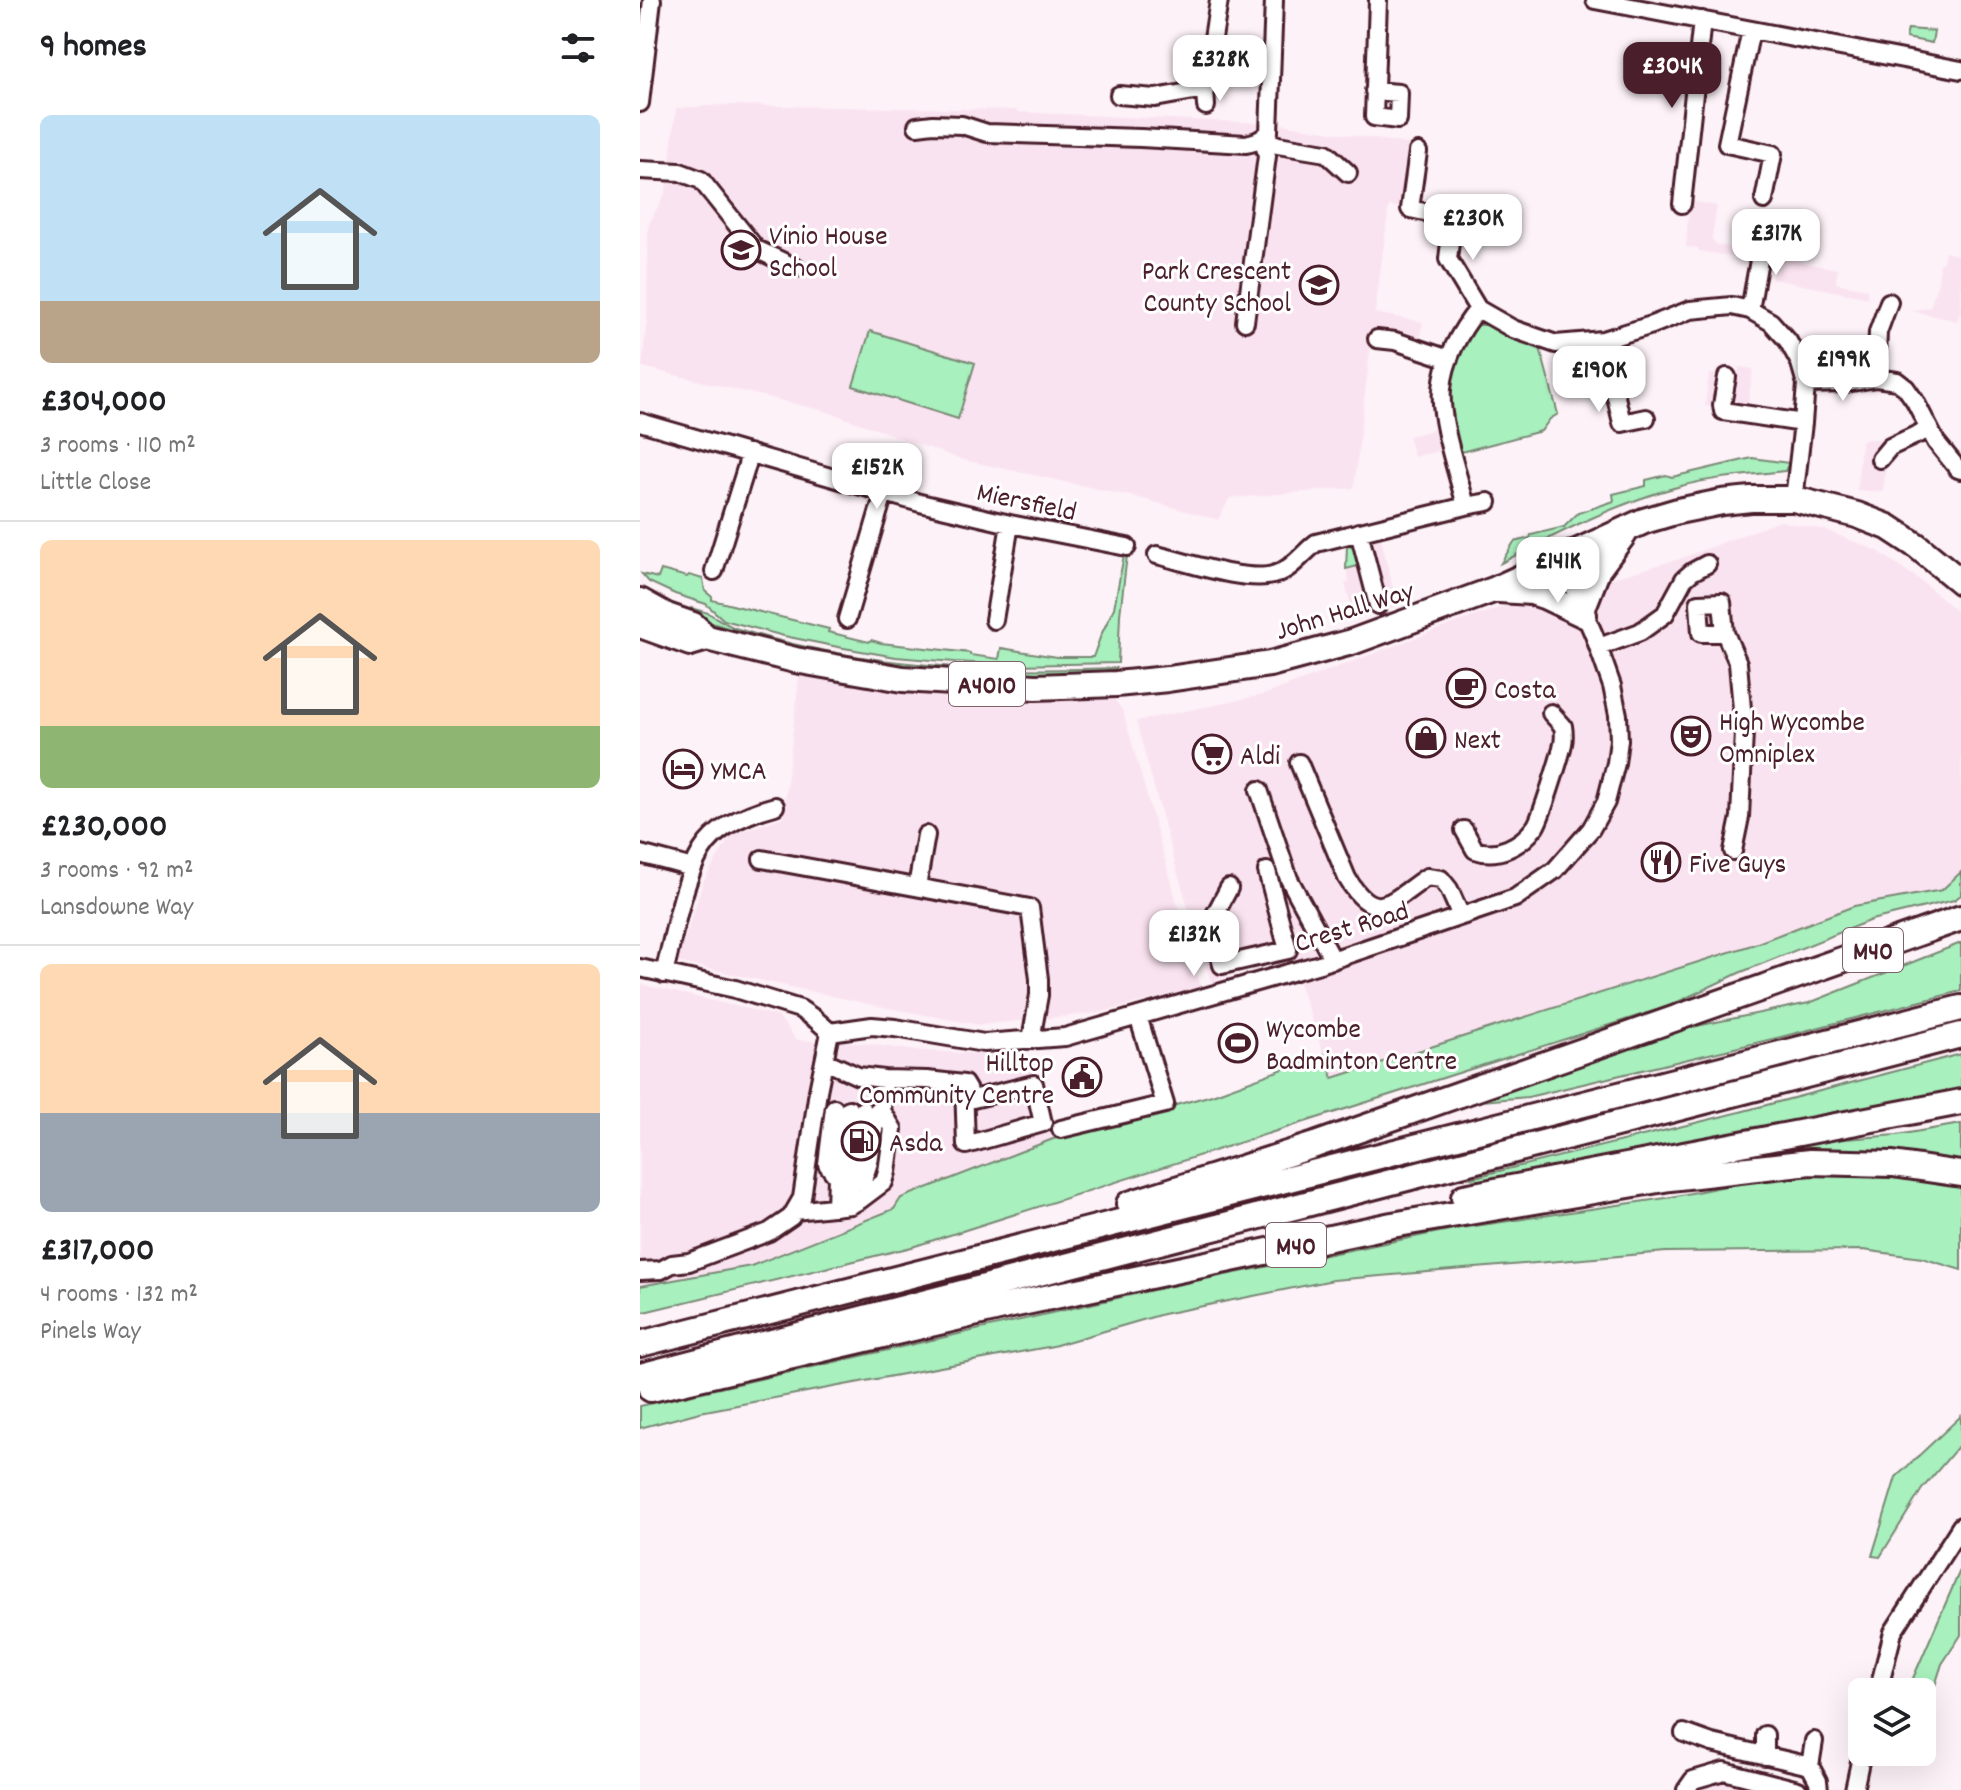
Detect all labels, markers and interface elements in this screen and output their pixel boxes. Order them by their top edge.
text: 9 homes [40,24,147,73]
icon: filters [556,26,600,70]
pin: £328K [1164,35,1276,103]
text: £328K [1191,42,1249,79]
pin: £304K [1616,42,1728,110]
text: £304K [1641,49,1703,86]
icon: home [248,167,392,311]
pin: £230K [1417,194,1529,262]
text: £230K [1442,201,1504,238]
pin: £317K [1720,209,1832,277]
text: £317K [1750,216,1802,253]
place label: Vinio House School [769,219,888,291]
school or university icon: Vinio House School [720,229,762,271]
place label: Park Crescent County School [1142,254,1291,326]
school or university icon: Park Crescent County School [1298,264,1340,306]
pin: £199K [1787,335,1899,403]
text: £199K [1816,342,1870,379]
pin: £190K [1543,346,1655,414]
text: £190K [1571,353,1627,390]
text: £304,000 [40,379,167,428]
text: 3 rooms · 110 m² [40,428,196,465]
pin: £152K [821,443,933,511]
text: £152K [850,450,904,487]
text: Little Close [40,465,151,502]
street label: Miersfield [972,475,1080,535]
pin: £141K [1502,537,1614,605]
text: £141K [1534,544,1582,581]
street label: John Hall Way [1271,574,1420,654]
icon: home [248,592,392,736]
road number: A4010 [949,662,1025,706]
cafe icon: Costa [1445,667,1487,709]
place label: Costa [1494,673,1556,713]
place label: High Wycombe Omniplex [1719,705,1865,777]
theatre icon: High Wycombe Omniplex [1670,715,1712,757]
shop icon: Next [1405,717,1447,759]
place label: Next [1454,723,1501,763]
supermarket icon: Aldi [1191,733,1233,775]
place label: Aldi [1240,739,1280,779]
hotel icon: YMCA [662,748,704,790]
place label: YMCA [711,754,767,794]
text: £230,000 [40,804,168,853]
restaurant icon: Five Guys [1640,841,1682,883]
place label: Five Guys [1689,847,1786,887]
text: 3 rooms · 92 m² [40,853,194,890]
text: Lansdowne Way [40,890,193,927]
street label: Crest Road [1290,893,1414,966]
pin: £132K [1138,910,1250,978]
text: £132K [1167,917,1221,954]
road number: M40 [1843,928,1903,972]
place label: Wycombe Badminton Centre [1266,1012,1457,1084]
icon: home [248,1016,392,1160]
sports icon: Wycombe Badminton Centre [1217,1022,1259,1064]
place label: Hilltop Community Centre [859,1046,1054,1118]
public building icon: Hilltop Community Centre [1061,1056,1103,1098]
fuel station icon: Asda [840,1120,882,1162]
place label: Asda [889,1126,943,1166]
road number: M40 [1266,1223,1326,1267]
text: £317,000 [40,1228,155,1277]
text: 4 rooms · 132 m² [40,1277,198,1314]
text: Pinels Way [40,1314,141,1351]
map controls [1848,1678,1936,1766]
button: layers [1848,1678,1936,1766]

